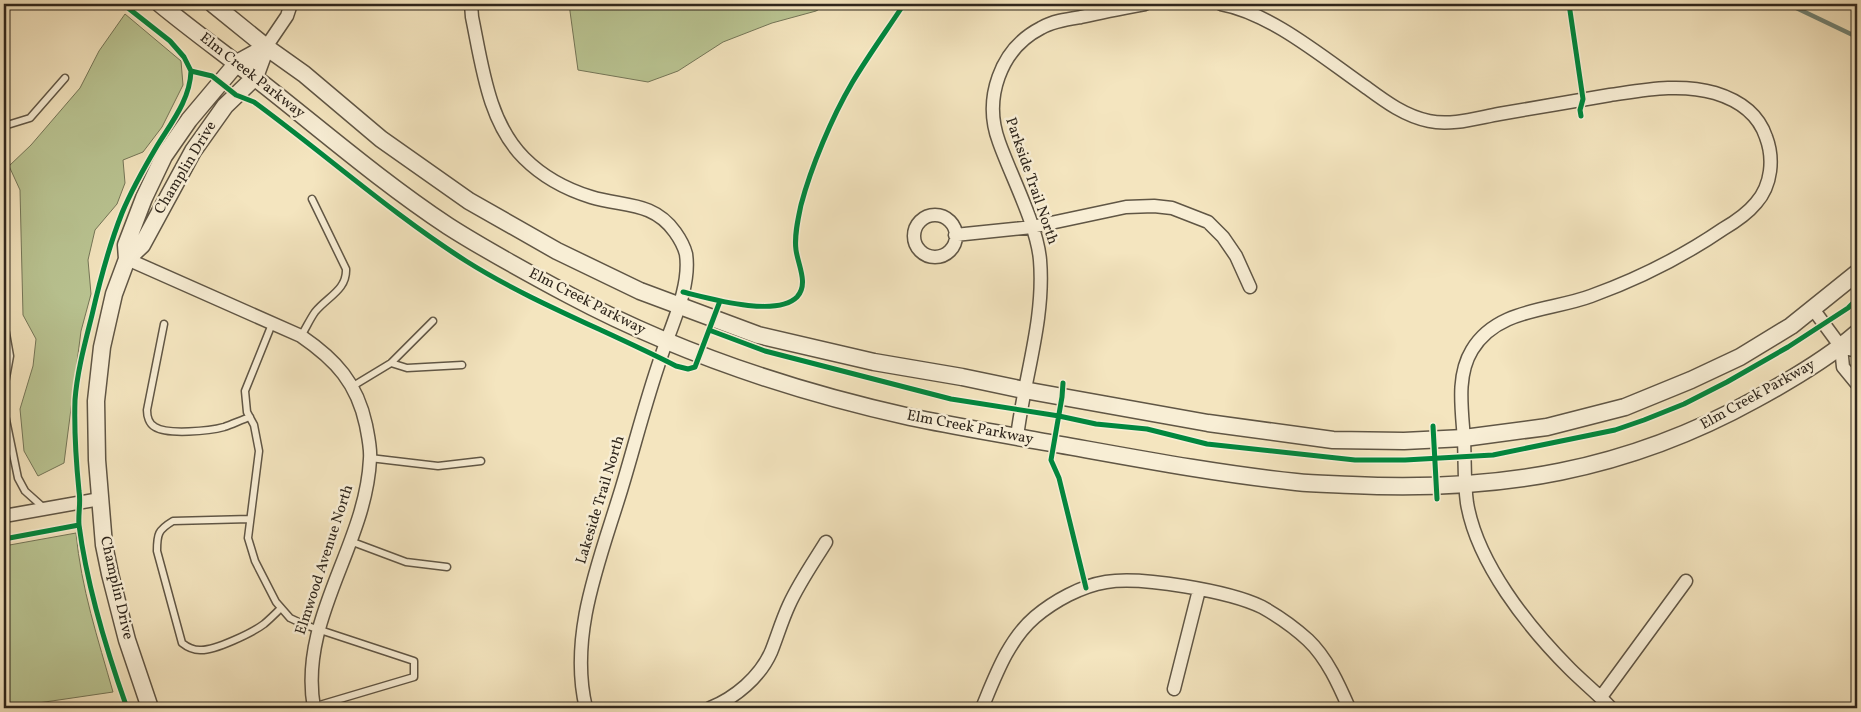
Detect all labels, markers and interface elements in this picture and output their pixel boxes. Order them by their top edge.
street label: Elm Creek Parkway [195,28,309,124]
street label: Parkside Trail North [999,115,1063,247]
street label: Champlin Drive [150,117,222,219]
street label: Elm Creek Parkway [525,263,649,341]
street label: Elm Creek Parkway [1697,355,1819,435]
street label: Elm Creek Parkway [905,405,1035,451]
street label: Lakeside Trail North [571,433,631,567]
street label: Elmwood Avenue North [291,482,359,638]
street label: Champlin Drive [94,534,138,642]

